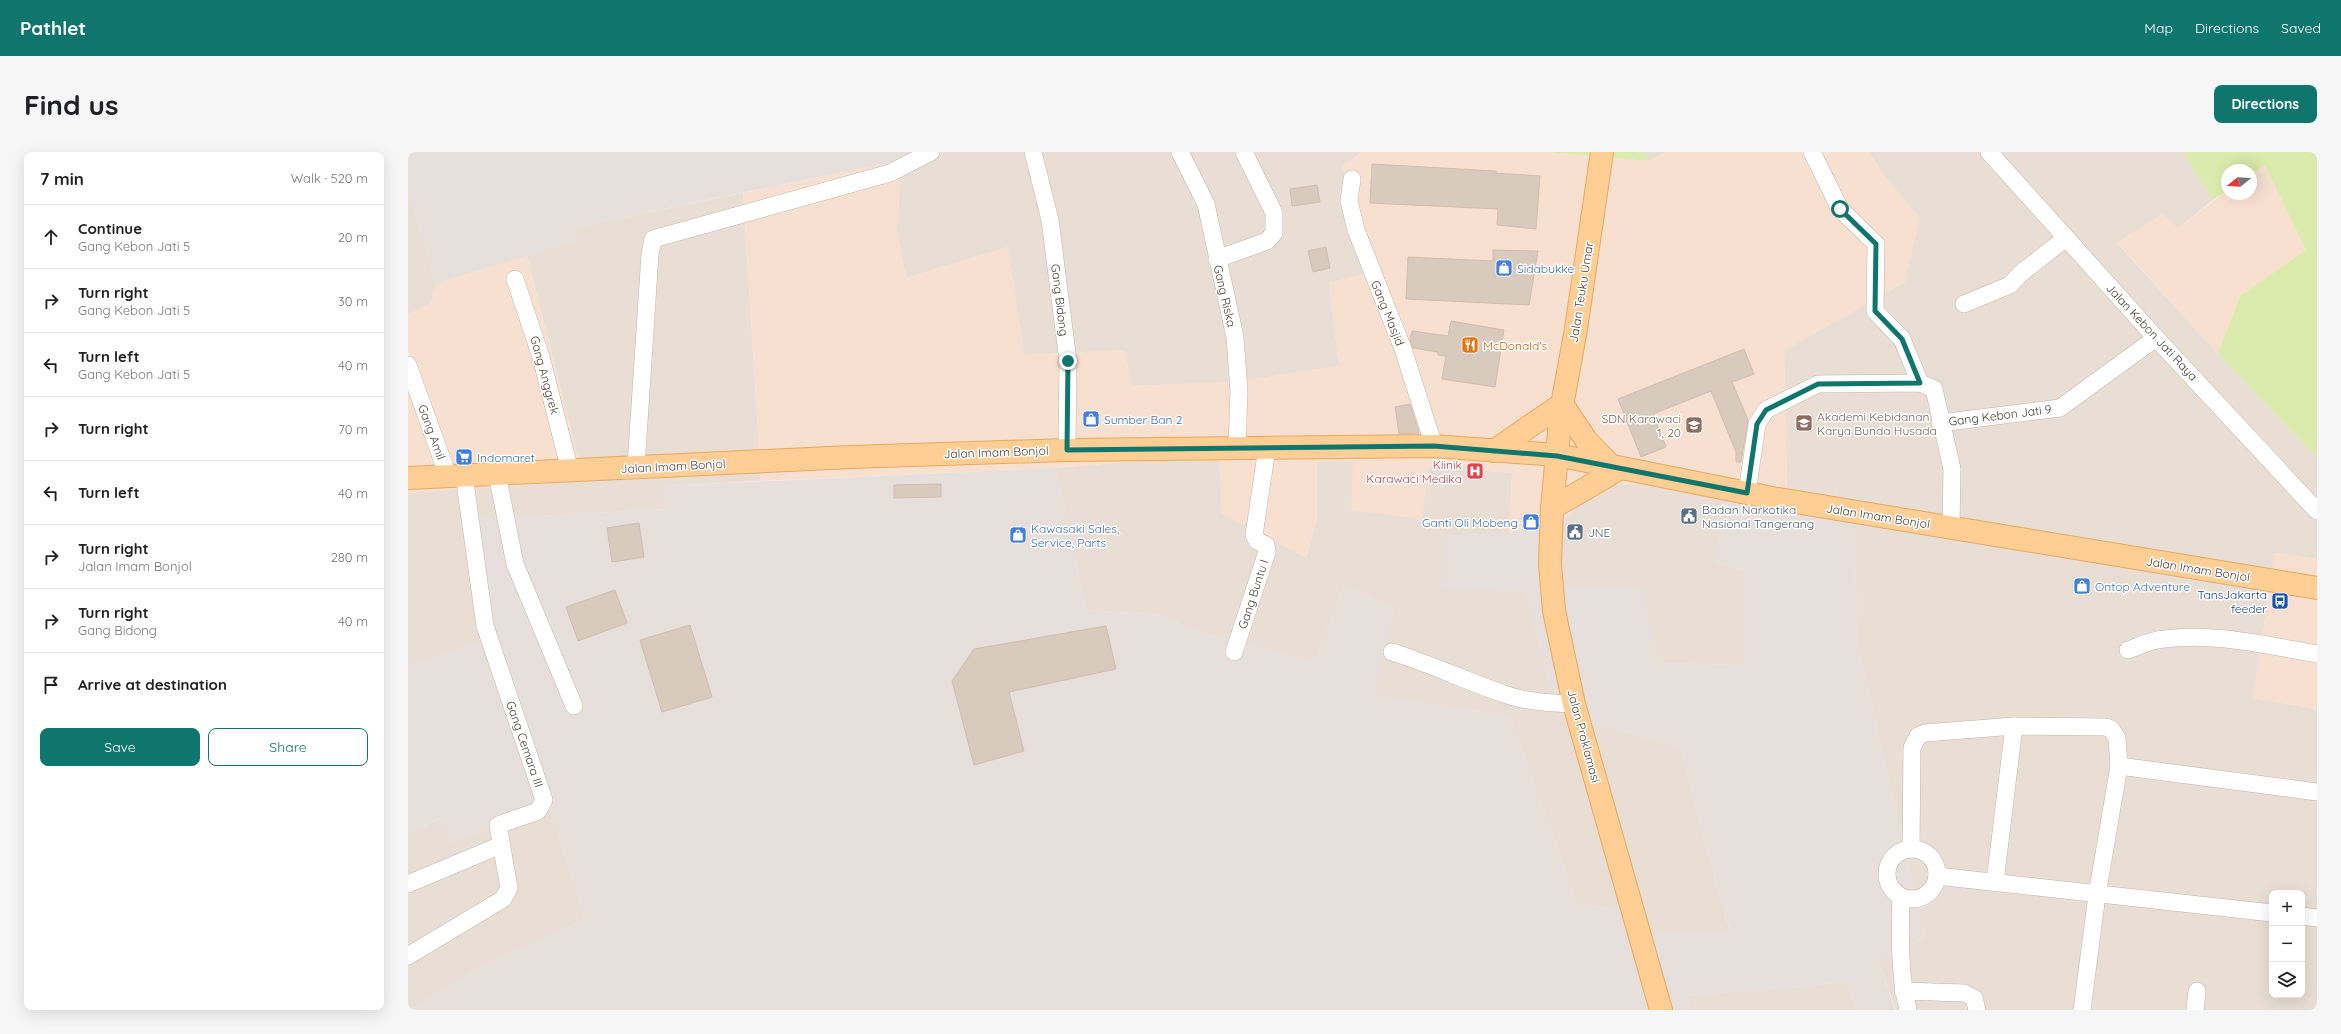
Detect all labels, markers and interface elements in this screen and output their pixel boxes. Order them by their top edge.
text: Pathlet [20,16,86,40]
text: Map [2144,19,2173,37]
text: Directions [2195,19,2259,37]
text: Saved [2281,19,2321,37]
button: Directions [2214,85,2317,123]
text: Find us [24,87,118,122]
north arrow [2221,164,2257,200]
text: 7 min [40,168,84,189]
text: Walk · 520 m [291,170,368,186]
route start [1831,200,1849,218]
text: Continue [78,219,142,238]
icon: ahead [40,226,62,248]
text: 20 m [338,229,368,245]
text: Gang Kebon Jati 5 [78,238,190,254]
street label: Jalan Teuku Umar [1566,240,1596,343]
shop icon: Sidabukke [1494,258,1514,278]
place label: Sidabukke [1517,261,1574,276]
street label: Gang Bidong [1048,263,1072,337]
street label: Gang Riska [1211,263,1239,329]
street label: Gang Masjid [1368,278,1408,348]
street label: Jalan Kebon Jati Raya [2103,280,2201,384]
text: Turn right [78,283,149,302]
icon: right [40,290,62,312]
text: 30 m [338,293,368,309]
text: Gang Kebon Jati 5 [78,302,190,318]
street label: Gang Anggrek [527,334,563,416]
restaurant icon: McDonald's [1460,335,1480,355]
place label: McDonald's [1483,338,1548,353]
text: Turn left [78,347,140,366]
route end [1059,352,1077,370]
icon: left [40,354,62,376]
text: 40 m [338,357,368,373]
text: Gang Kebon Jati 5 [78,366,190,382]
street label: Gang Kebon Jati 9 [1948,401,2053,429]
street label: Gang Amil [415,402,449,462]
shop icon: Sumber Ban 2 [1081,409,1101,429]
place label: Akademi Kebidanan Karya Bunda Husada [1817,409,1937,438]
place label: SDN Karawaci 1, 20 [1601,411,1681,440]
place label: Sumber Ban 2 [1104,412,1183,427]
school or university icon: Akademi Kebidanan Karya Bunda Husada [1794,413,1814,433]
school or university icon: SDN Karawaci 1, 20 [1684,415,1704,435]
icon: right [40,418,62,440]
text: Turn right [78,419,149,438]
text: 70 m [338,421,368,437]
street label: Jalan Imam Bonjol [943,443,1049,461]
supermarket icon: Indomaret [454,447,474,467]
place label: Indomaret [477,450,535,465]
street label: Jalan Imam Bonjol [620,456,726,476]
place label: Klinik Karawaci Medika [1366,457,1462,486]
hospital icon: Klinik Karawaci Medika [1465,461,1485,481]
icon: left [40,482,62,504]
text: Turn left [78,483,140,502]
text: 40 m [338,485,368,501]
street label: Jalan Imam Bonjol [1825,500,1931,532]
place label: Badan Narkotika Nasional Tangerang [1702,502,1814,531]
public building icon: Badan Narkotika Nasional Tangerang [1679,506,1699,526]
shop icon: Ganti Oli Mobeng [1521,512,1541,532]
place label: Ganti Oli Mobeng [1422,515,1518,530]
place label: Kawasaki Sales, Service, Parts [1031,521,1119,550]
public building icon: JNE [1565,522,1585,542]
shop icon: Kawasaki Sales, Service, Parts [1008,525,1028,545]
place label: JNE [1588,525,1611,540]
text: Turn right [78,539,149,558]
icon: right [40,546,62,568]
text: 280 m [331,549,368,565]
street label: Jalan Imam Bonjol [2145,553,2251,585]
street label: Gang Buntu I [1235,557,1271,631]
text: Jalan Imam Bonjol [78,558,192,574]
shop icon: Ontop Adventure [2072,576,2092,596]
place label: Ontop Adventure [2095,579,2190,594]
place label: TansJakarta feeder [2197,587,2267,616]
bus stop icon: TansJakarta feeder [2270,591,2290,611]
text: Turn right [78,603,149,622]
icon: right [40,610,62,632]
text: 40 m [338,613,368,629]
text: Gang Bidong [78,622,157,638]
icon: arrive [40,674,62,696]
text: Arrive at destination [78,675,227,694]
street label: Jalan Proklamasi [1564,688,1604,784]
street label: Gang Cemara III [503,699,547,789]
button: Save [40,728,200,766]
button: Share [208,728,368,766]
map controls [2269,890,2305,998]
button: + [2269,890,2305,926]
button: − [2269,926,2305,962]
button: layers [2269,962,2305,998]

